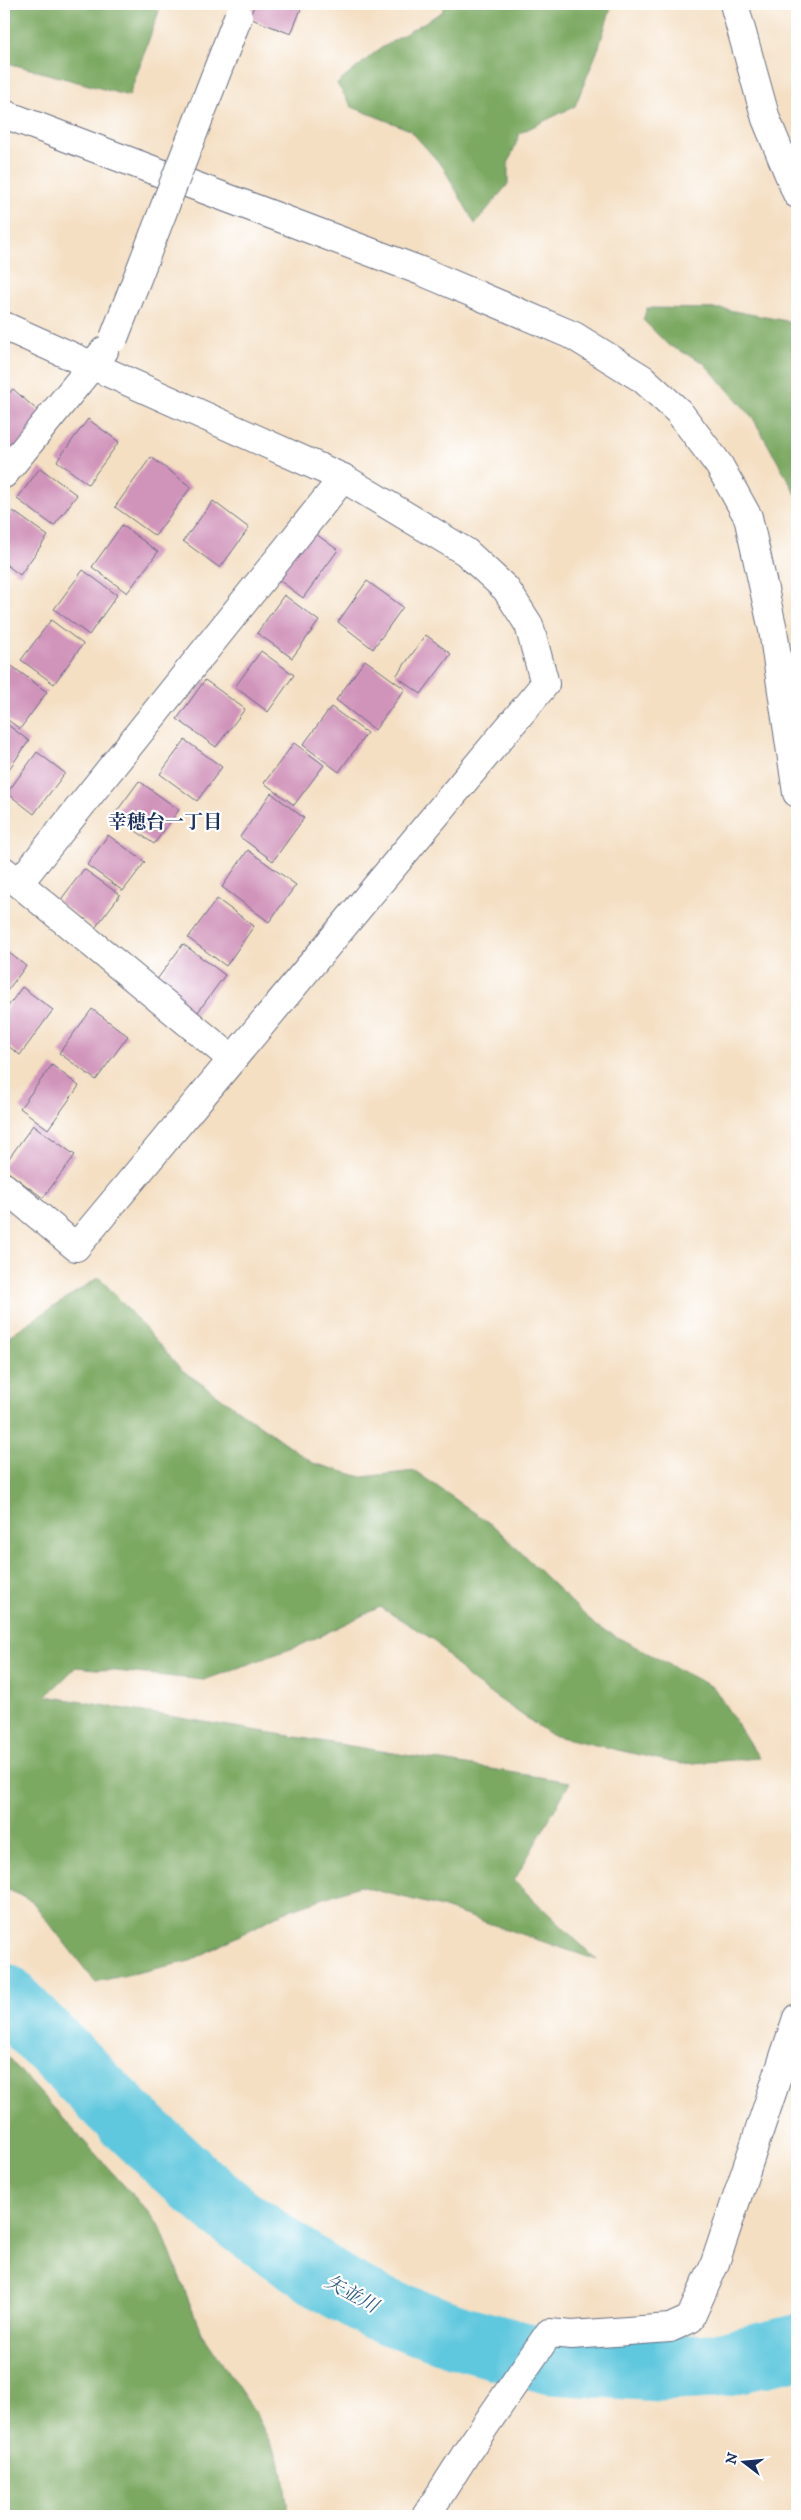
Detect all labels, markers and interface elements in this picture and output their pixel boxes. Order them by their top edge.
district label: 幸穂台一丁目 [108,811,222,834]
water label: 矢並川 [321,2270,384,2319]
north arrow [718,2438,768,2488]
text: N [722,2450,743,2467]

